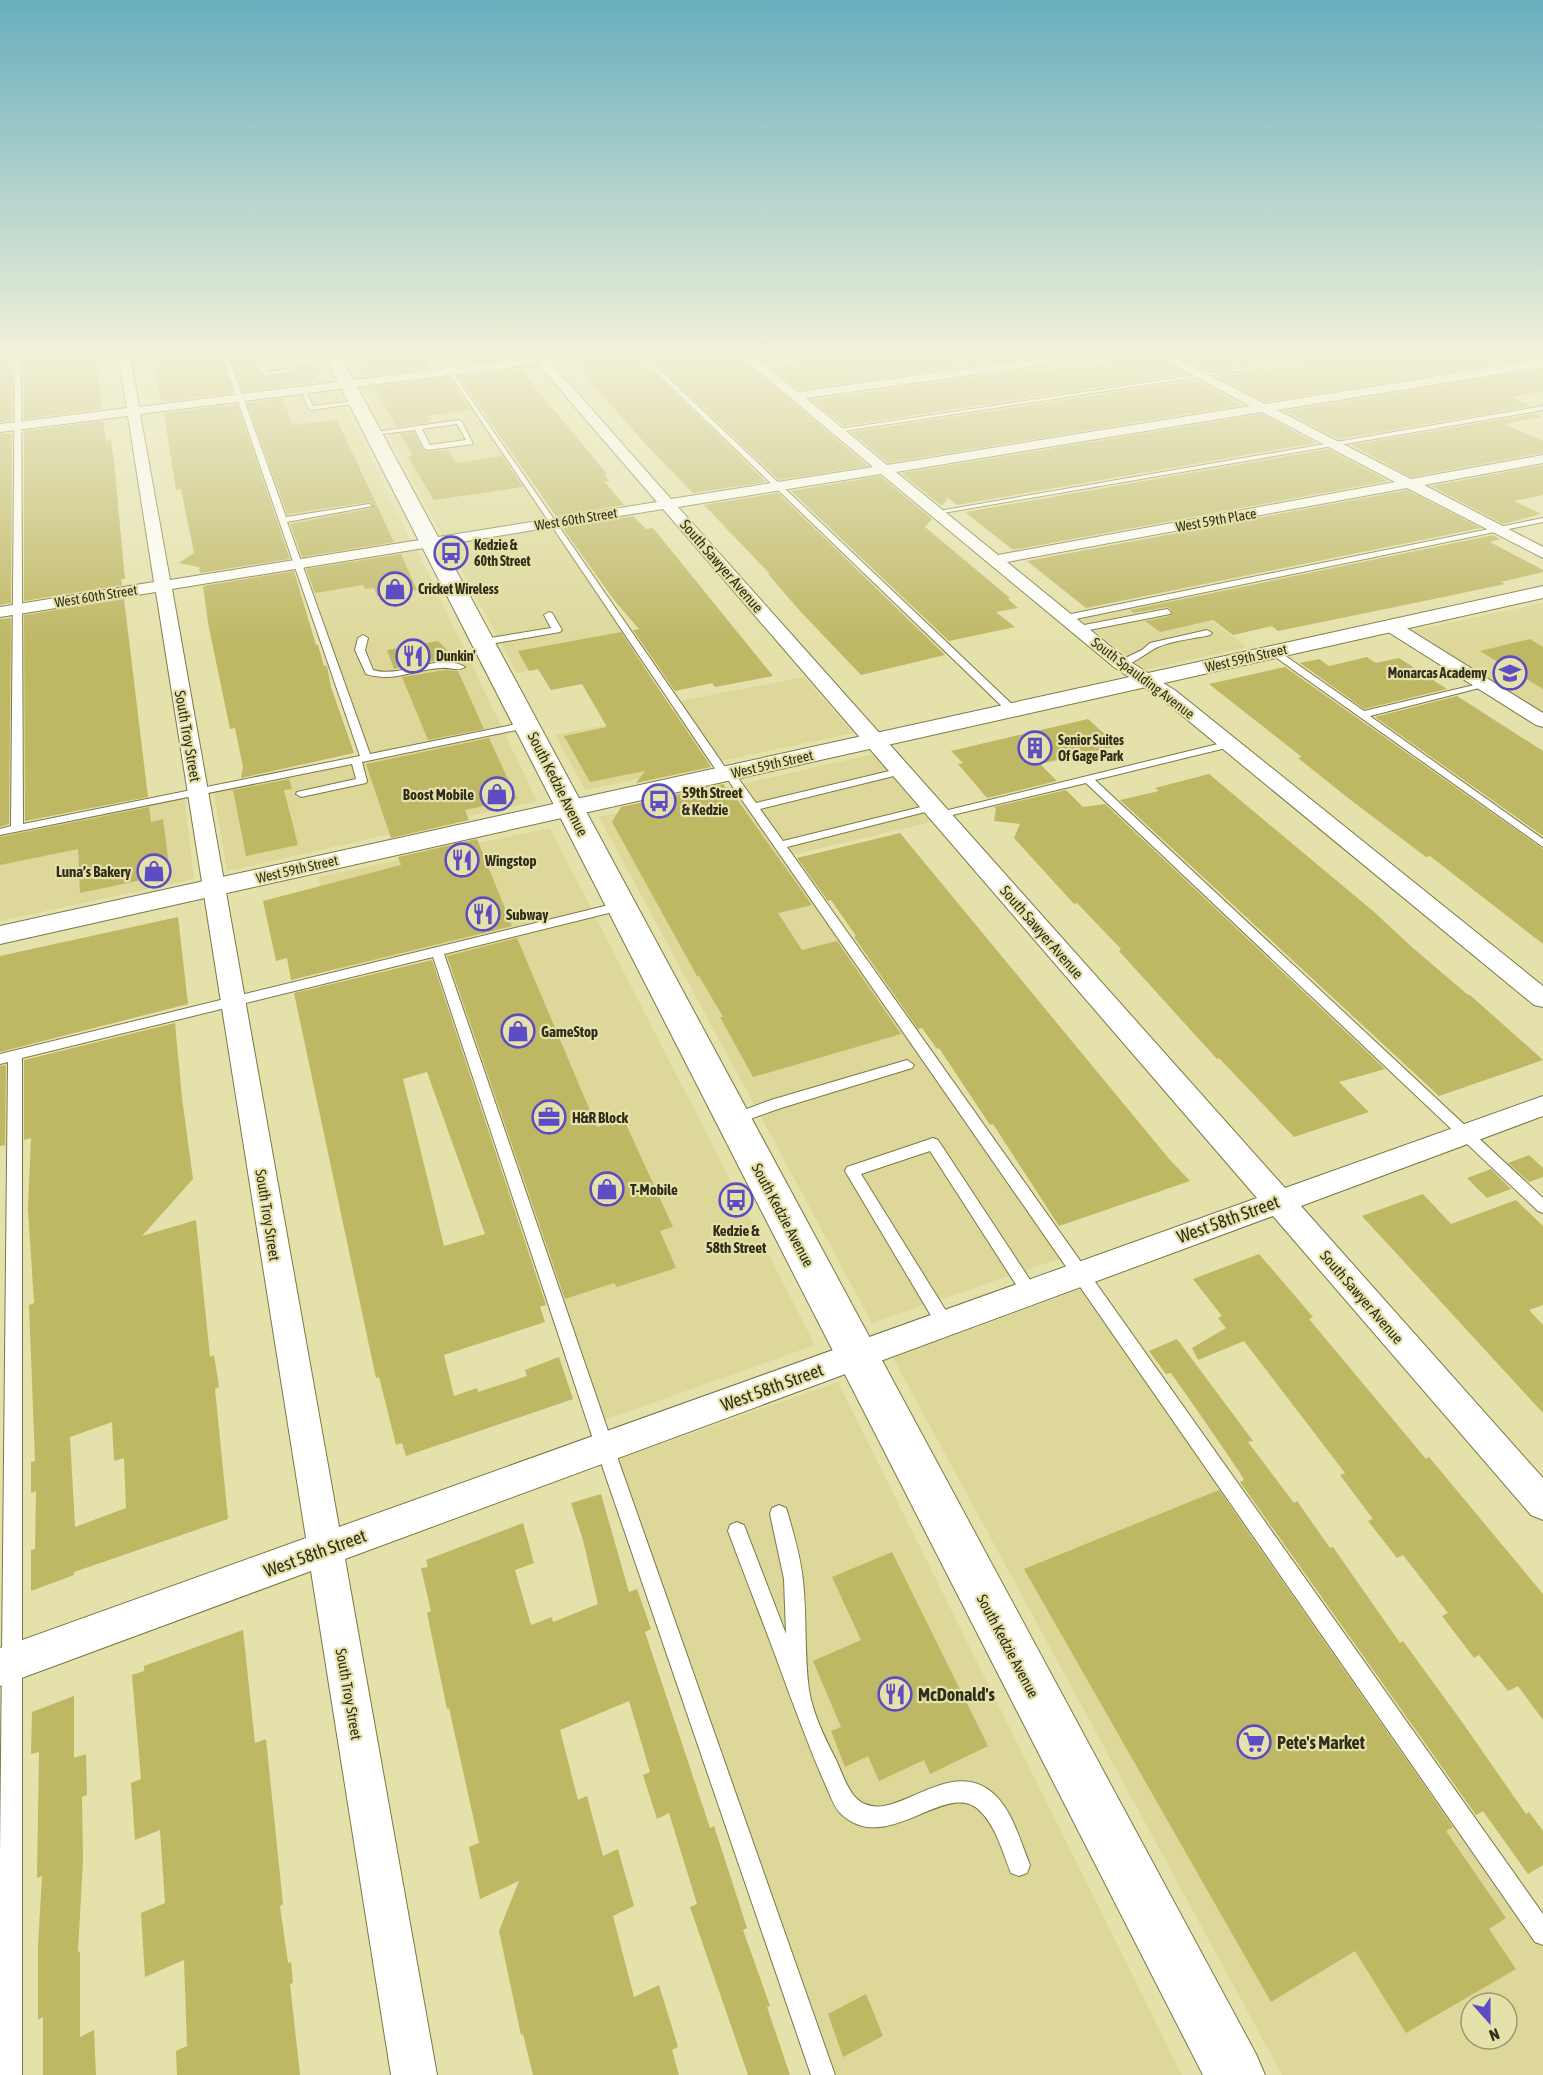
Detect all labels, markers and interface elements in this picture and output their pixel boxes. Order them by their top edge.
street label: West 60th Street [533,505,619,533]
street label: West 59th Place [1174,505,1258,535]
street label: South Sawyer Avenue [677,516,767,616]
bus stop icon: Kedzie & 60th Street [433,535,469,571]
place label: Kedzie & 60th Street [474,537,531,569]
shop icon: Cricket Wireless [377,571,413,607]
place label: Cricket Wireless [418,581,499,597]
street label: West 60th Street [53,582,139,610]
street label: South Spaulding Avenue [1088,634,1198,722]
restaurant icon: Dunkin' [395,638,431,674]
street label: West 59th Street [1203,641,1289,675]
place label: Dunkin' [436,648,476,664]
school or university icon: Monarcas Academy [1492,655,1528,691]
place label: Monarcas Academy [1388,665,1487,681]
street label: South Troy Street [172,689,204,783]
street label: South Kedzie Avenue [524,729,592,839]
building icon: Senior Suites Of Gage Park [1017,730,1053,766]
place label: Senior Suites Of Gage Park [1058,732,1124,764]
street label: West 59th Street [729,747,815,781]
shop icon: Boost Mobile [479,776,515,812]
bus stop icon: 59th Street & Kedzie [641,783,677,819]
place label: 59th Street & Kedzie [682,784,743,818]
place label: Boost Mobile [403,786,474,803]
restaurant icon: Wingstop [444,842,480,878]
street label: West 59th Street [254,852,340,886]
place label: Wingstop [484,852,537,869]
shop icon: Luna’s Bakery [136,853,172,889]
place label: Luna’s Bakery [56,863,132,880]
street label: South Sawyer Avenue [997,882,1087,982]
restaurant icon: Subway [465,896,501,932]
place label: Subway [506,906,549,923]
shop icon: GameStop [500,1013,536,1049]
place label: GameStop [541,1023,598,1040]
office icon: H&R Block [531,1099,567,1135]
place label: H&R Block [572,1109,629,1126]
street label: South Kedzie Avenue [749,1161,817,1270]
street label: South Troy Street [252,1168,284,1262]
shop icon: T-Mobile [589,1171,625,1207]
place label: T-Mobile [630,1181,678,1198]
bus stop icon: Kedzie & 58th Street [718,1182,754,1218]
street label: West 58th Street [1174,1191,1282,1247]
place label: Kedzie & 58th Street [706,1222,767,1256]
street label: South Sawyer Avenue [1317,1247,1407,1347]
street label: West 58th Street [718,1359,826,1415]
street label: West 58th Street [261,1525,369,1581]
street label: South Kedzie Avenue [974,1592,1042,1701]
street label: South Troy Street [333,1647,365,1741]
restaurant icon: McDonald's [877,1676,913,1712]
place label: McDonald's [918,1684,995,1705]
supermarket icon: Pete's Market [1236,1724,1272,1760]
place label: Pete's Market [1277,1732,1366,1753]
north arrow [1459,1991,1519,2051]
text: N [1487,2025,1502,2045]

